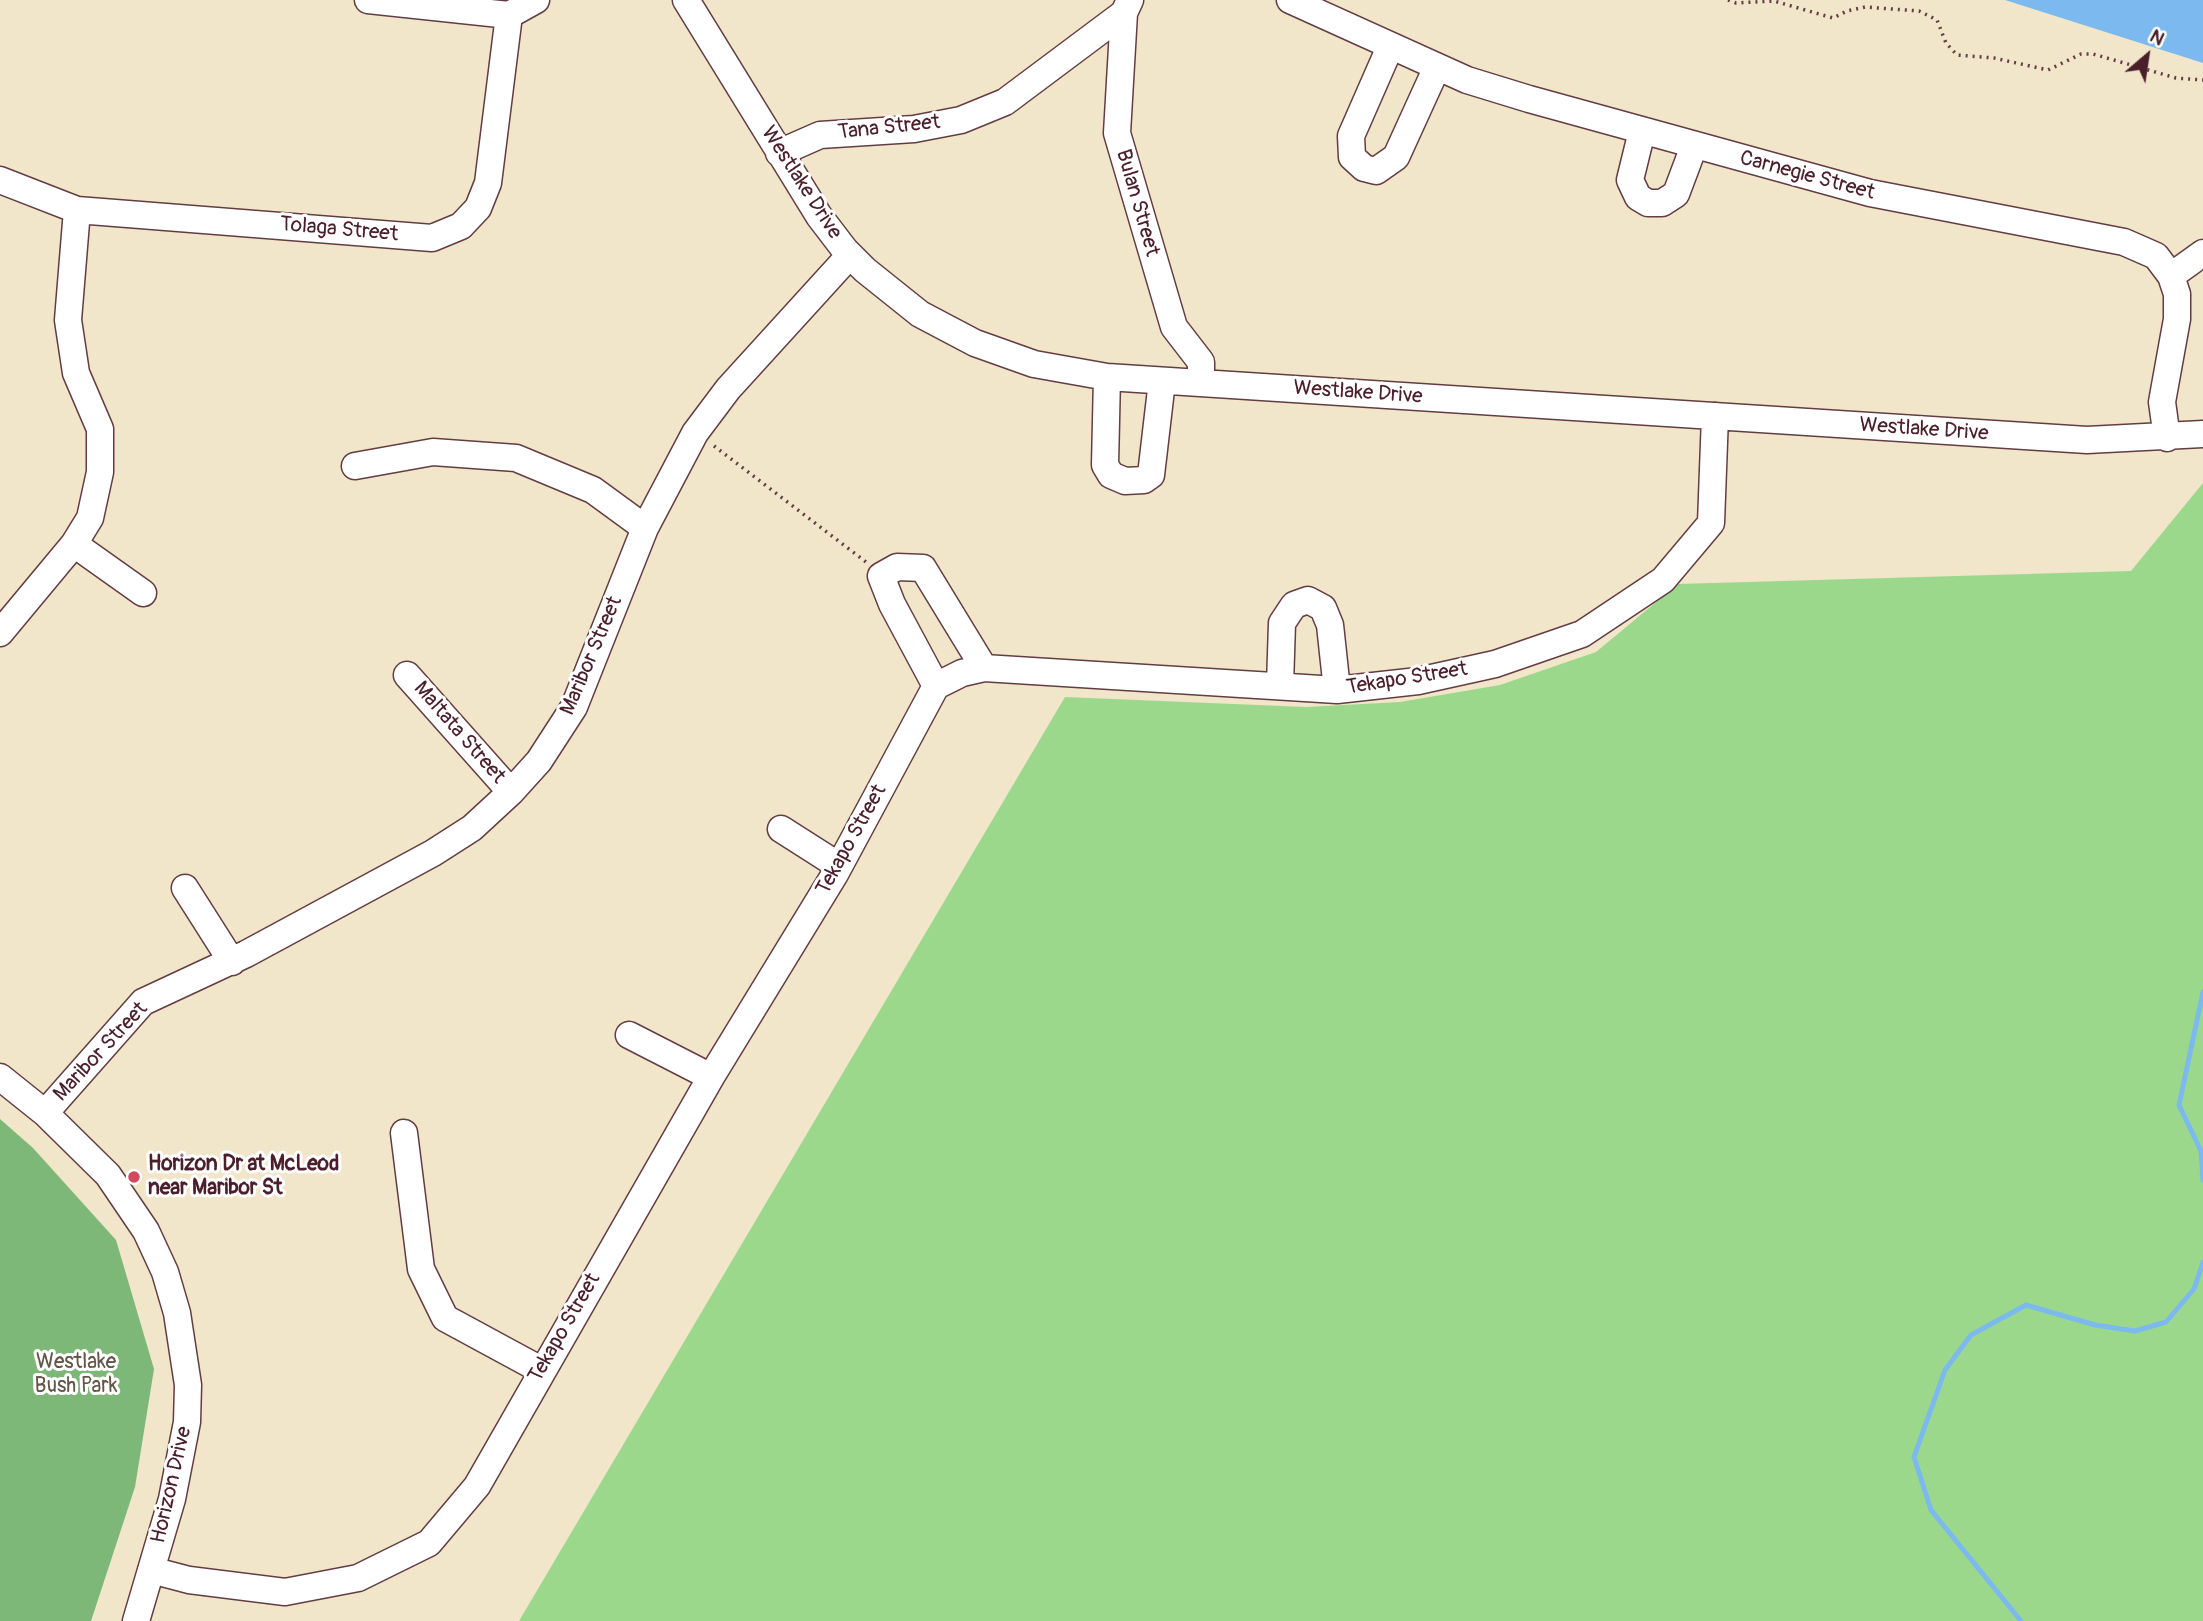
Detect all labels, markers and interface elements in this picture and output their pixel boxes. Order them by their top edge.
north arrow [2112,21,2182,91]
text: N [2146,24,2169,51]
street label: Tana Street [837,110,941,146]
street label: Westlake Drive [755,122,847,244]
street label: Carnegie Street [1737,146,1877,206]
street label: Bulan Street [1110,147,1164,259]
street label: Tolaga Street [279,212,399,248]
street label: Westlake Drive [1293,376,1423,410]
street label: Westlake Drive [1859,413,1989,447]
street label: Maribor Street [556,593,628,719]
street label: Tekapo Street [1345,657,1469,701]
street label: Maltata Street [408,677,510,789]
street label: Tekapo Street [811,781,893,899]
street label: Maribor Street [49,997,153,1107]
place label: Horizon Dr at McLeod near Maribor St [148,1152,339,1202]
marker: Horizon Dr at McLeod near Maribor St [126,1169,142,1185]
street label: Tekapo Street [524,1269,606,1387]
park label: Westlake Bush Park [34,1350,118,1400]
street label: Horizon Drive [146,1424,198,1546]

